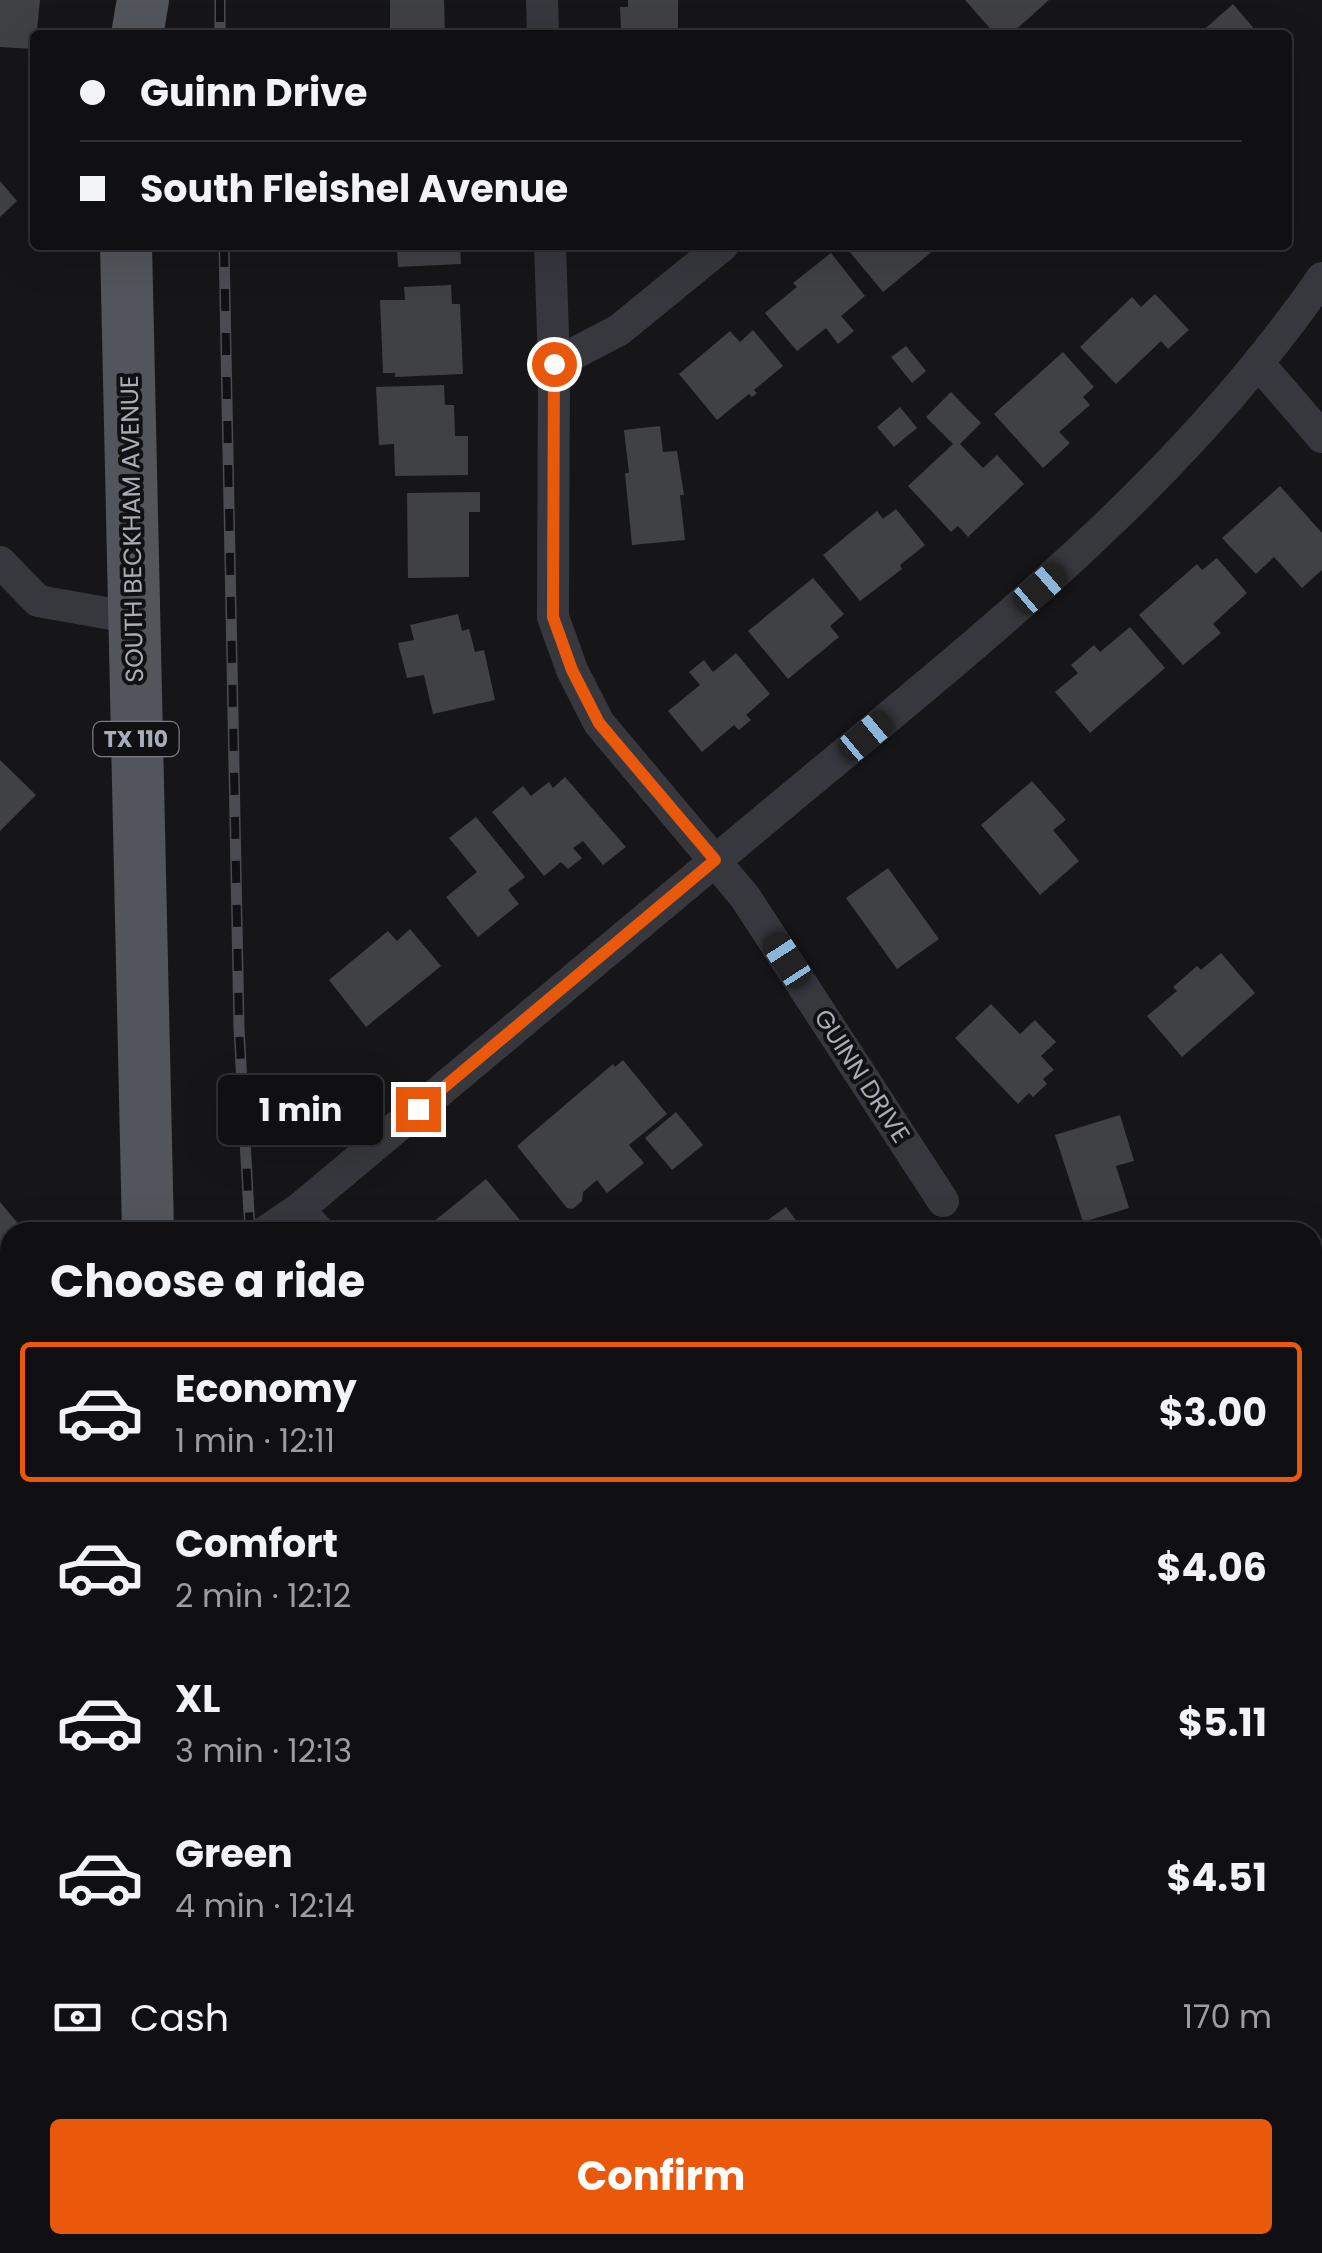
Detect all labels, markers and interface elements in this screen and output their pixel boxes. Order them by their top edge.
text: Guinn Drive [140,66,367,119]
text: South Fleishel Avenue [140,162,568,215]
route start [532,342,577,387]
street label: SOUTH BECKHAM AVENUE [112,375,152,683]
car [1008,557,1072,619]
car [833,705,899,767]
road number: TX 110 [94,722,178,756]
car [758,927,816,993]
street label: GUINN DRIVE [806,1002,918,1150]
callout: 1 min [218,1074,383,1144]
text: 1 min [259,1087,342,1132]
route end [396,1087,441,1132]
text: Choose a ride [50,1250,365,1313]
text: Economy [175,1362,357,1415]
icon: car [55,1367,145,1457]
text: $3.00 [1159,1386,1267,1439]
text: 1 min · 12:11 [175,1418,335,1463]
text: Comfort [175,1517,338,1570]
icon: car [55,1522,145,1612]
text: $4.06 [1157,1541,1267,1594]
text: 2 min · 12:12 [175,1573,351,1618]
text: XL [175,1672,220,1725]
icon: car [55,1677,145,1767]
text: $5.11 [1178,1696,1267,1749]
text: 3 min · 12:13 [175,1728,352,1773]
text: Green [175,1827,293,1880]
icon: car [55,1832,145,1922]
text: $4.51 [1167,1851,1267,1904]
text: 4 min · 12:14 [175,1883,355,1928]
icon: cash [50,1990,105,2045]
text: Cash [130,1991,229,2044]
text: 170 m [1183,1994,1272,2039]
button: Confirm [50,2119,1272,2234]

